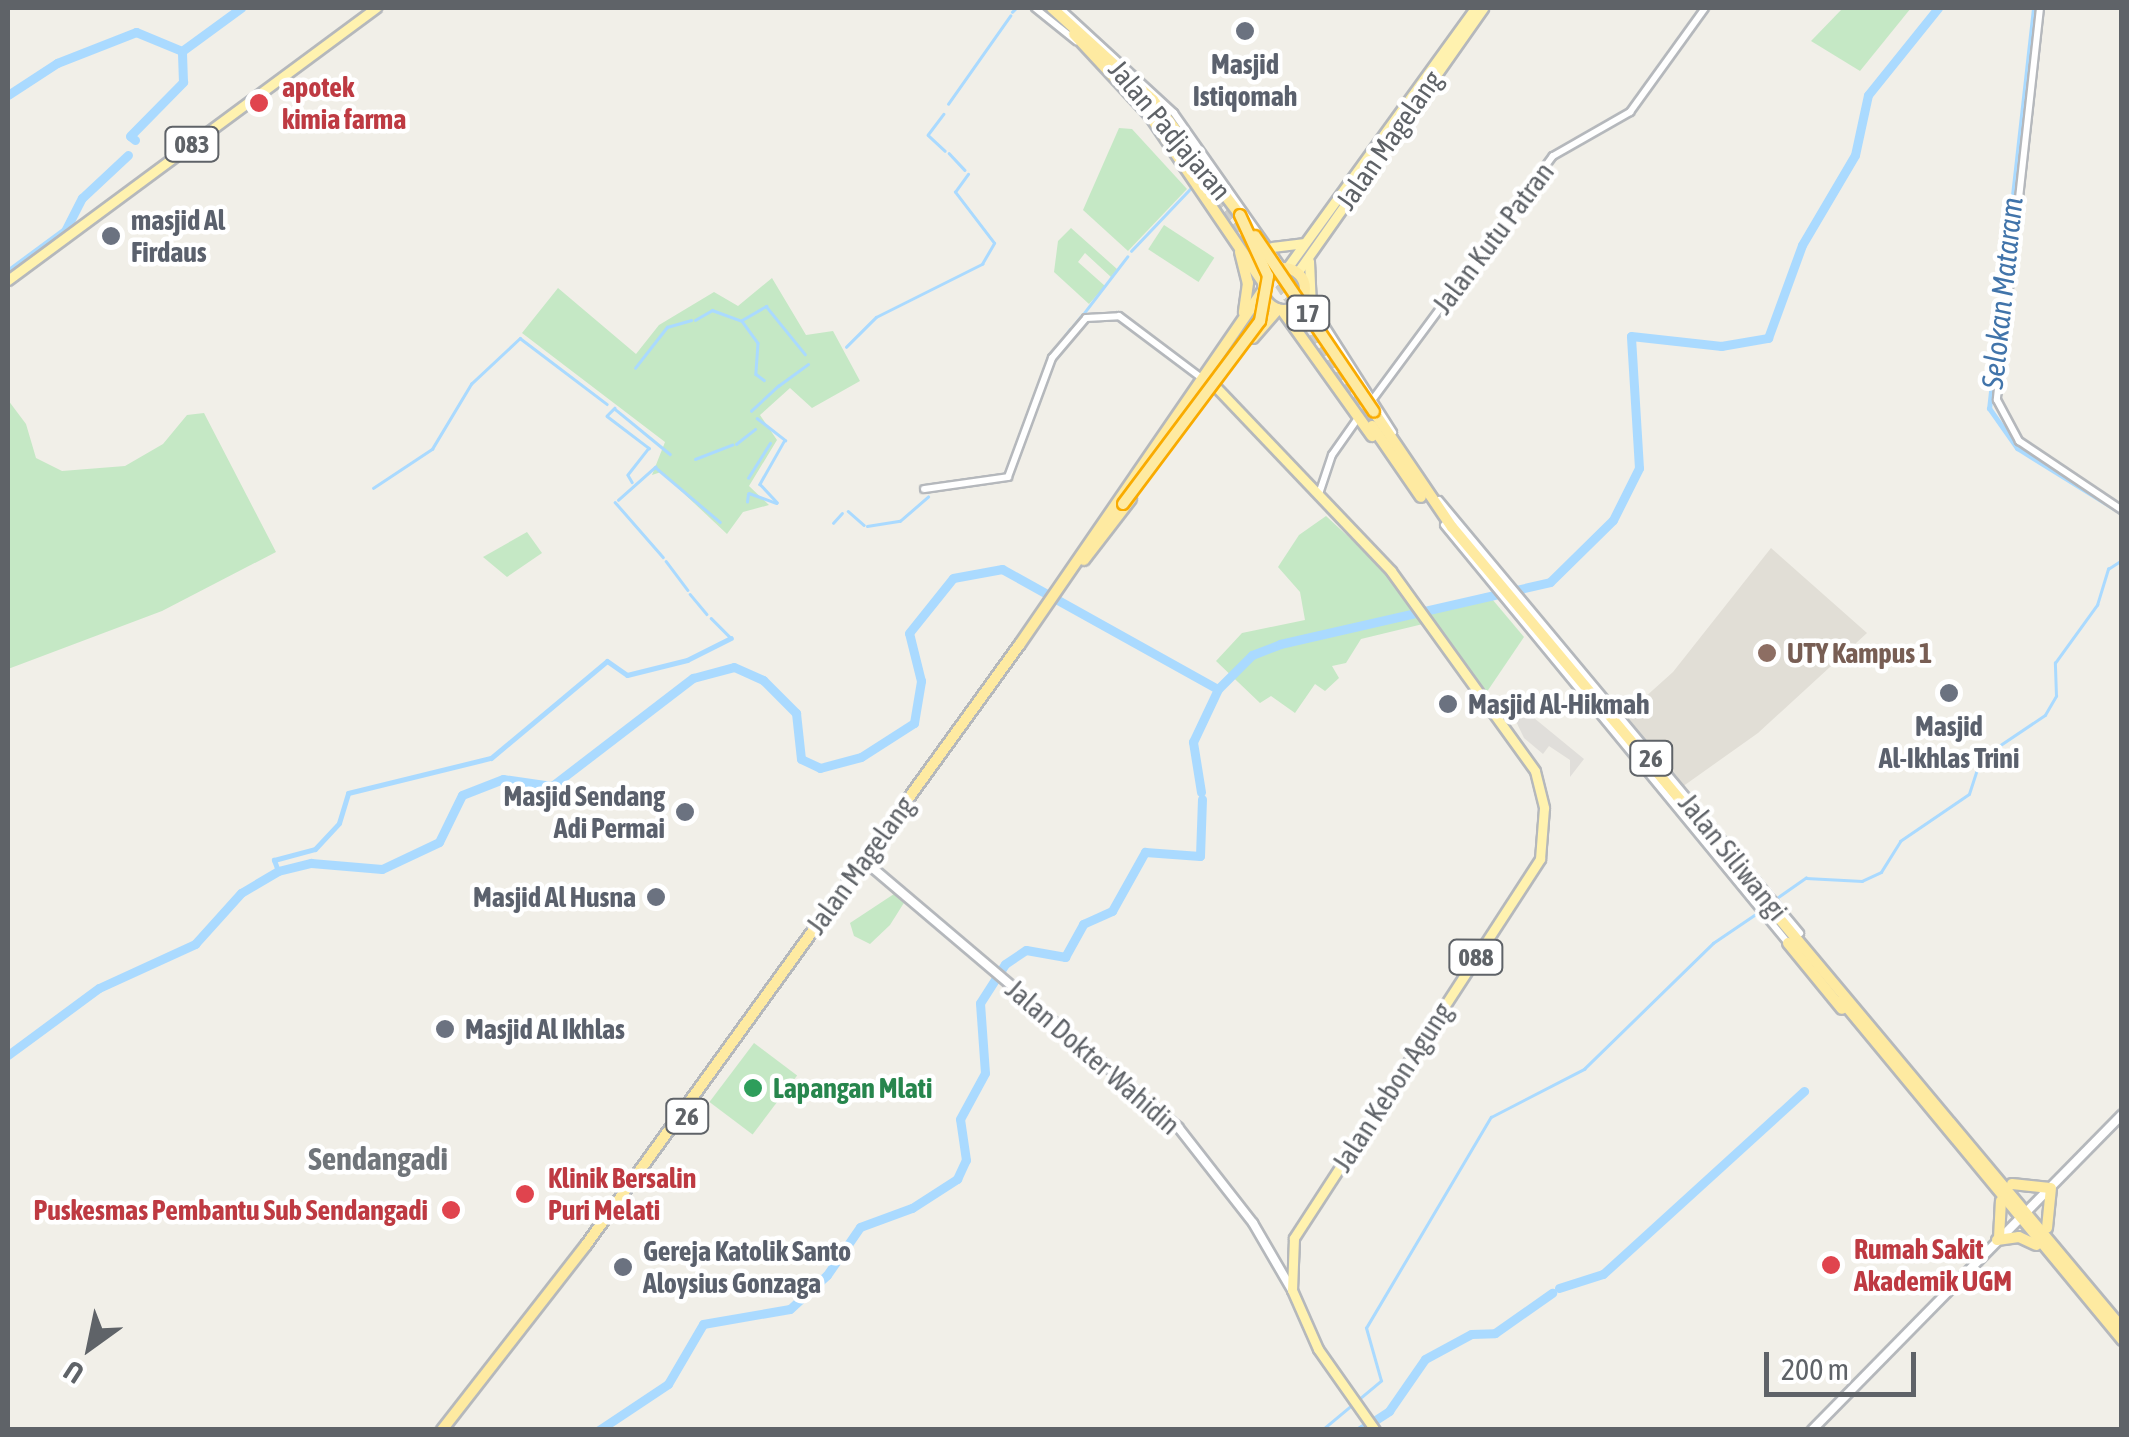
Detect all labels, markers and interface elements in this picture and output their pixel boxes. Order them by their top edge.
marker: Masjid Istiqomah [1234,20,1256,42]
place label: Masjid Istiqomah [1193,47,1297,113]
street label: Jalan Padjajaran [1102,53,1238,207]
street label: Jalan Magelang [1329,64,1449,216]
place label: apotek kimia farma [282,70,406,136]
marker: apotek kimia farma [246,90,272,116]
road number: 083 [162,124,222,164]
street label: Jalan Kutu Patran [1425,156,1561,320]
water label: Selokan Mataram [1974,195,2030,391]
place label: masjid Al Firdaus [131,203,225,269]
marker: masjid Al Firdaus [100,225,122,247]
road number: 17 [1286,293,1330,333]
place label: UTY Kampus 1 [1787,636,1932,670]
marker: UTY Kampus 1 [1756,642,1778,664]
marker: Masjid Al-Ikhlas Trini [1938,682,1960,704]
place label: Masjid Al-Hikmah [1468,687,1650,721]
marker: Masjid Al-Hikmah [1437,693,1459,715]
place label: Masjid Al-Ikhlas Trini [1879,709,2019,775]
road number: 26 [1628,738,1674,778]
place label: Masjid Sendang Adi Permai [503,779,665,845]
street label: Jalan Siliwangi [1672,787,1794,927]
street label: Jalan Magelang [799,790,921,940]
marker: Masjid Sendang Adi Permai [674,801,696,823]
place label: Masjid Al Husna [473,880,636,914]
marker: Masjid Al Husna [645,886,667,908]
road number: 088 [1446,937,1506,977]
street label: Jalan Dokter Wahidin [999,972,1187,1142]
street label: Jalan Kebon Agung [1325,996,1459,1178]
place label: Masjid Al Ikhlas [465,1012,625,1046]
marker: Masjid Al Ikhlas [434,1018,456,1040]
place label: Lapangan Mlati [773,1071,932,1105]
marker: Lapangan Mlati [742,1077,764,1099]
road number: 26 [664,1096,710,1136]
district label: Sendangadi [308,1140,448,1178]
place label: Klinik Bersalin Puri Melati [548,1161,696,1227]
marker: Klinik Bersalin Puri Melati [512,1181,538,1207]
place label: Puskesmas Pembantu Sub Sendangadi [33,1193,428,1227]
marker: Puskesmas Pembantu Sub Sendangadi [438,1197,464,1223]
place label: Rumah Sakit Akademik UGM [1854,1232,2012,1298]
place label: Gereja Katolik Santo Aloysius Gonzaga [643,1234,851,1300]
marker: Rumah Sakit Akademik UGM [1818,1252,1844,1278]
marker: Gereja Katolik Santo Aloysius Gonzaga [612,1256,634,1278]
north arrow [40,1297,140,1397]
scale bar [1769,1332,1922,1394]
text: 200 m [1781,1352,1849,1386]
text: U [58,1354,89,1390]

